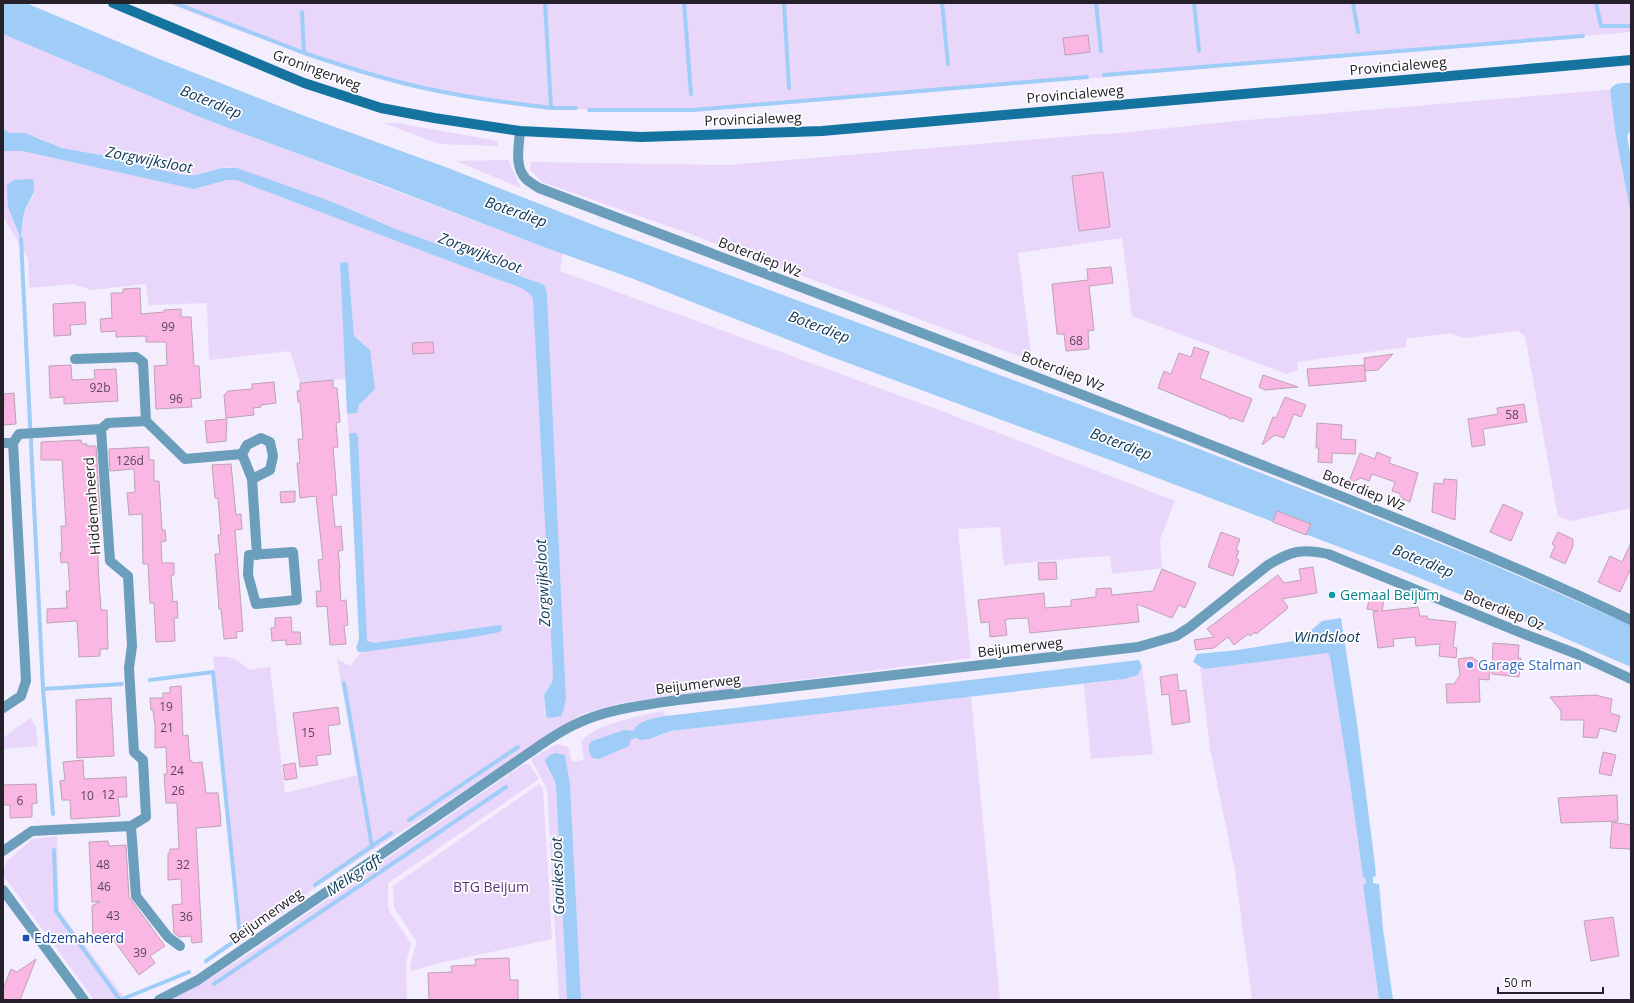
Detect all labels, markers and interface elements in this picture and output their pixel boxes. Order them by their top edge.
street label: Groningerweg [270,45,364,94]
street label: Provincialeweg [1349,52,1448,79]
water label: Boterdiep [178,80,245,122]
street label: Provincialeweg [1026,80,1125,107]
street label: Provincialeweg [704,107,802,130]
water label: Zorgwijksloot [103,141,195,177]
water label: Boterdiep [483,191,550,231]
water label: Zorgwijksloot [435,227,526,278]
street label: Boterdiep Wz [716,232,805,281]
water label: Boterdiep [786,305,853,347]
house number: 99 [161,318,175,335]
house number: 68 [1069,332,1083,349]
street label: Boterdiep Wz [1019,346,1108,395]
house number: 92b [89,379,111,396]
house number: 96 [169,390,183,407]
house number: 58 [1505,406,1519,423]
water label: Boterdiep [1088,422,1155,464]
house number: 126d [116,452,144,469]
street label: Hiddemaheerd [79,456,104,556]
street label: Boterdiep Wz [1320,464,1409,515]
water label: Zorgwijksloot [530,538,554,628]
water label: Boterdiep [1390,539,1457,581]
place label: Gemaal Beijum [1340,585,1439,604]
street label: Boterdiep Oz [1461,585,1548,635]
marker: Gemaal Beijum [1327,590,1337,600]
water label: Windsloot [1294,626,1361,646]
street label: Beijumerweg [976,632,1064,661]
place label: Garage Stalman [1478,655,1582,674]
marker: Garage Stalman [1465,660,1475,670]
street label: Beijumerweg [654,669,742,698]
house number: 19 [159,698,173,715]
house number: 21 [160,719,174,736]
house number: 15 [301,724,315,741]
house number: 24 [170,762,184,779]
house number: 26 [171,782,185,799]
house number: 12 [101,786,115,803]
house number: 10 [80,787,94,804]
house number: 6 [17,792,24,809]
water label: Gaaikesloot [546,836,568,915]
water label: Melkgraft [322,848,386,900]
house number: 48 [96,856,110,873]
house number: 32 [176,856,190,873]
park label: BTG Beijum [453,877,529,896]
house number: 46 [97,878,111,895]
street label: Beijumerweg [225,883,306,948]
house number: 43 [106,907,120,924]
house number: 36 [179,908,193,925]
place label: Edzemaheerd [34,928,124,947]
marker: Edzemaheerd [21,933,31,943]
house number: 39 [133,944,147,961]
scale bar [1498,969,1603,995]
text: 50 m [1504,974,1532,991]

